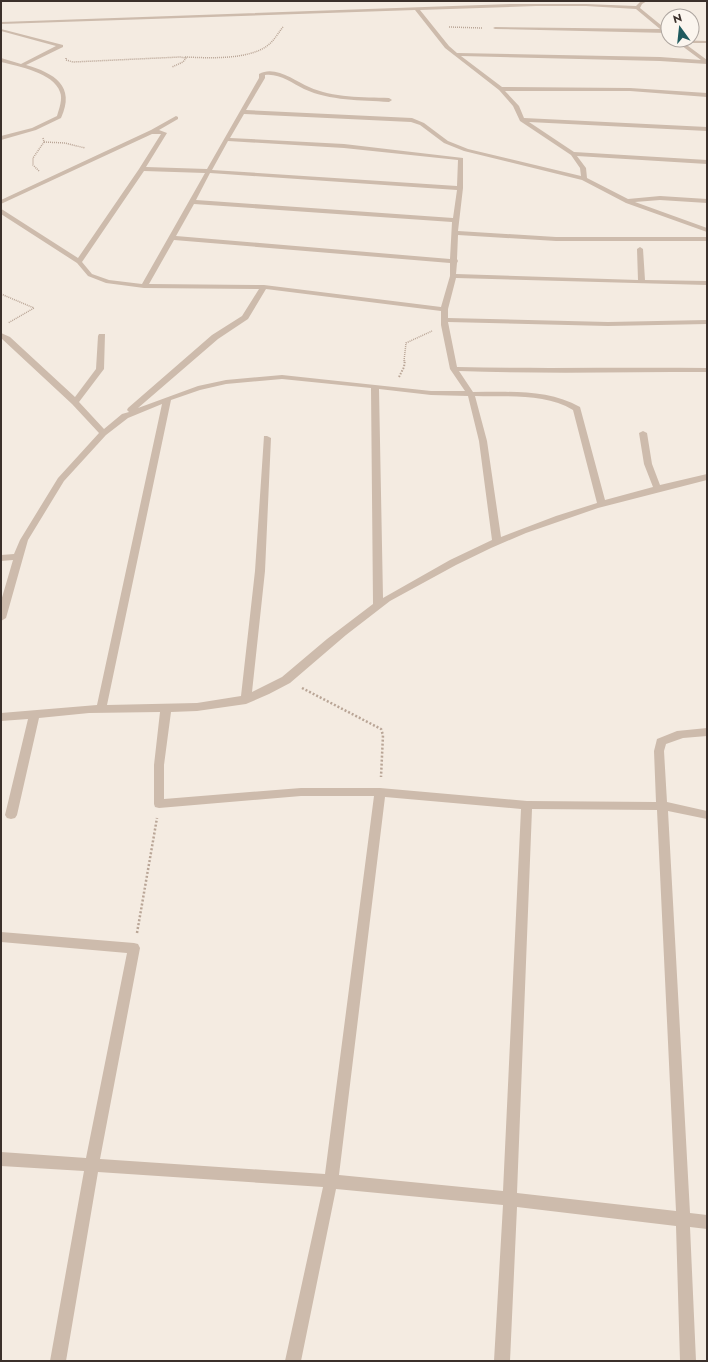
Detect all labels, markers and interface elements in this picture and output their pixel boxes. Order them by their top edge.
north arrow [660,8,700,48]
text: N [671,9,684,27]

